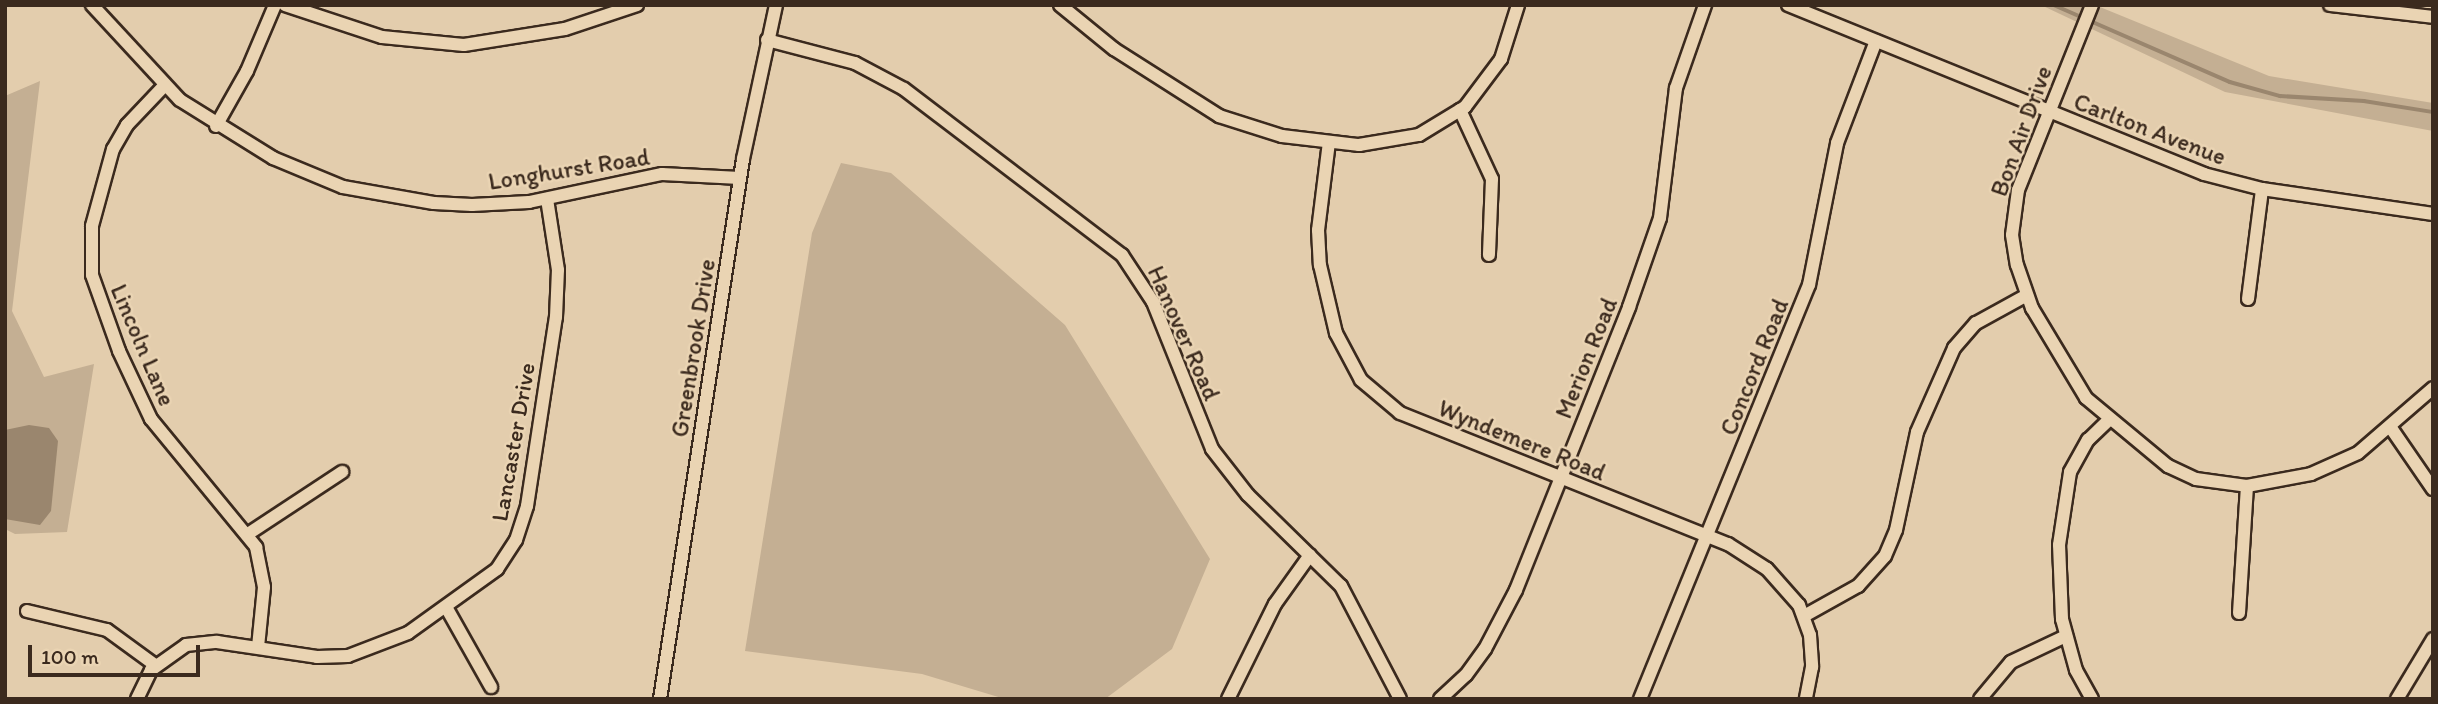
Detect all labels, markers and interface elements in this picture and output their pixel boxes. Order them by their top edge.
street label: Bon Air Drive [1984,62,2058,200]
street label: Carlton Avenue [2070,87,2230,171]
street label: Longhurst Road [487,142,651,196]
street label: Greenbrook Drive [665,257,721,439]
street label: Hanover Road [1142,261,1226,405]
street label: Lincoln Lane [104,279,182,411]
street label: Merion Road [1549,293,1623,423]
street label: Concord Road [1714,295,1794,439]
street label: Lancaster Drive [485,360,541,524]
street label: Wyndemere Road [1434,393,1610,487]
scale bar [32,630,203,674]
text: 100 m [41,644,99,669]

